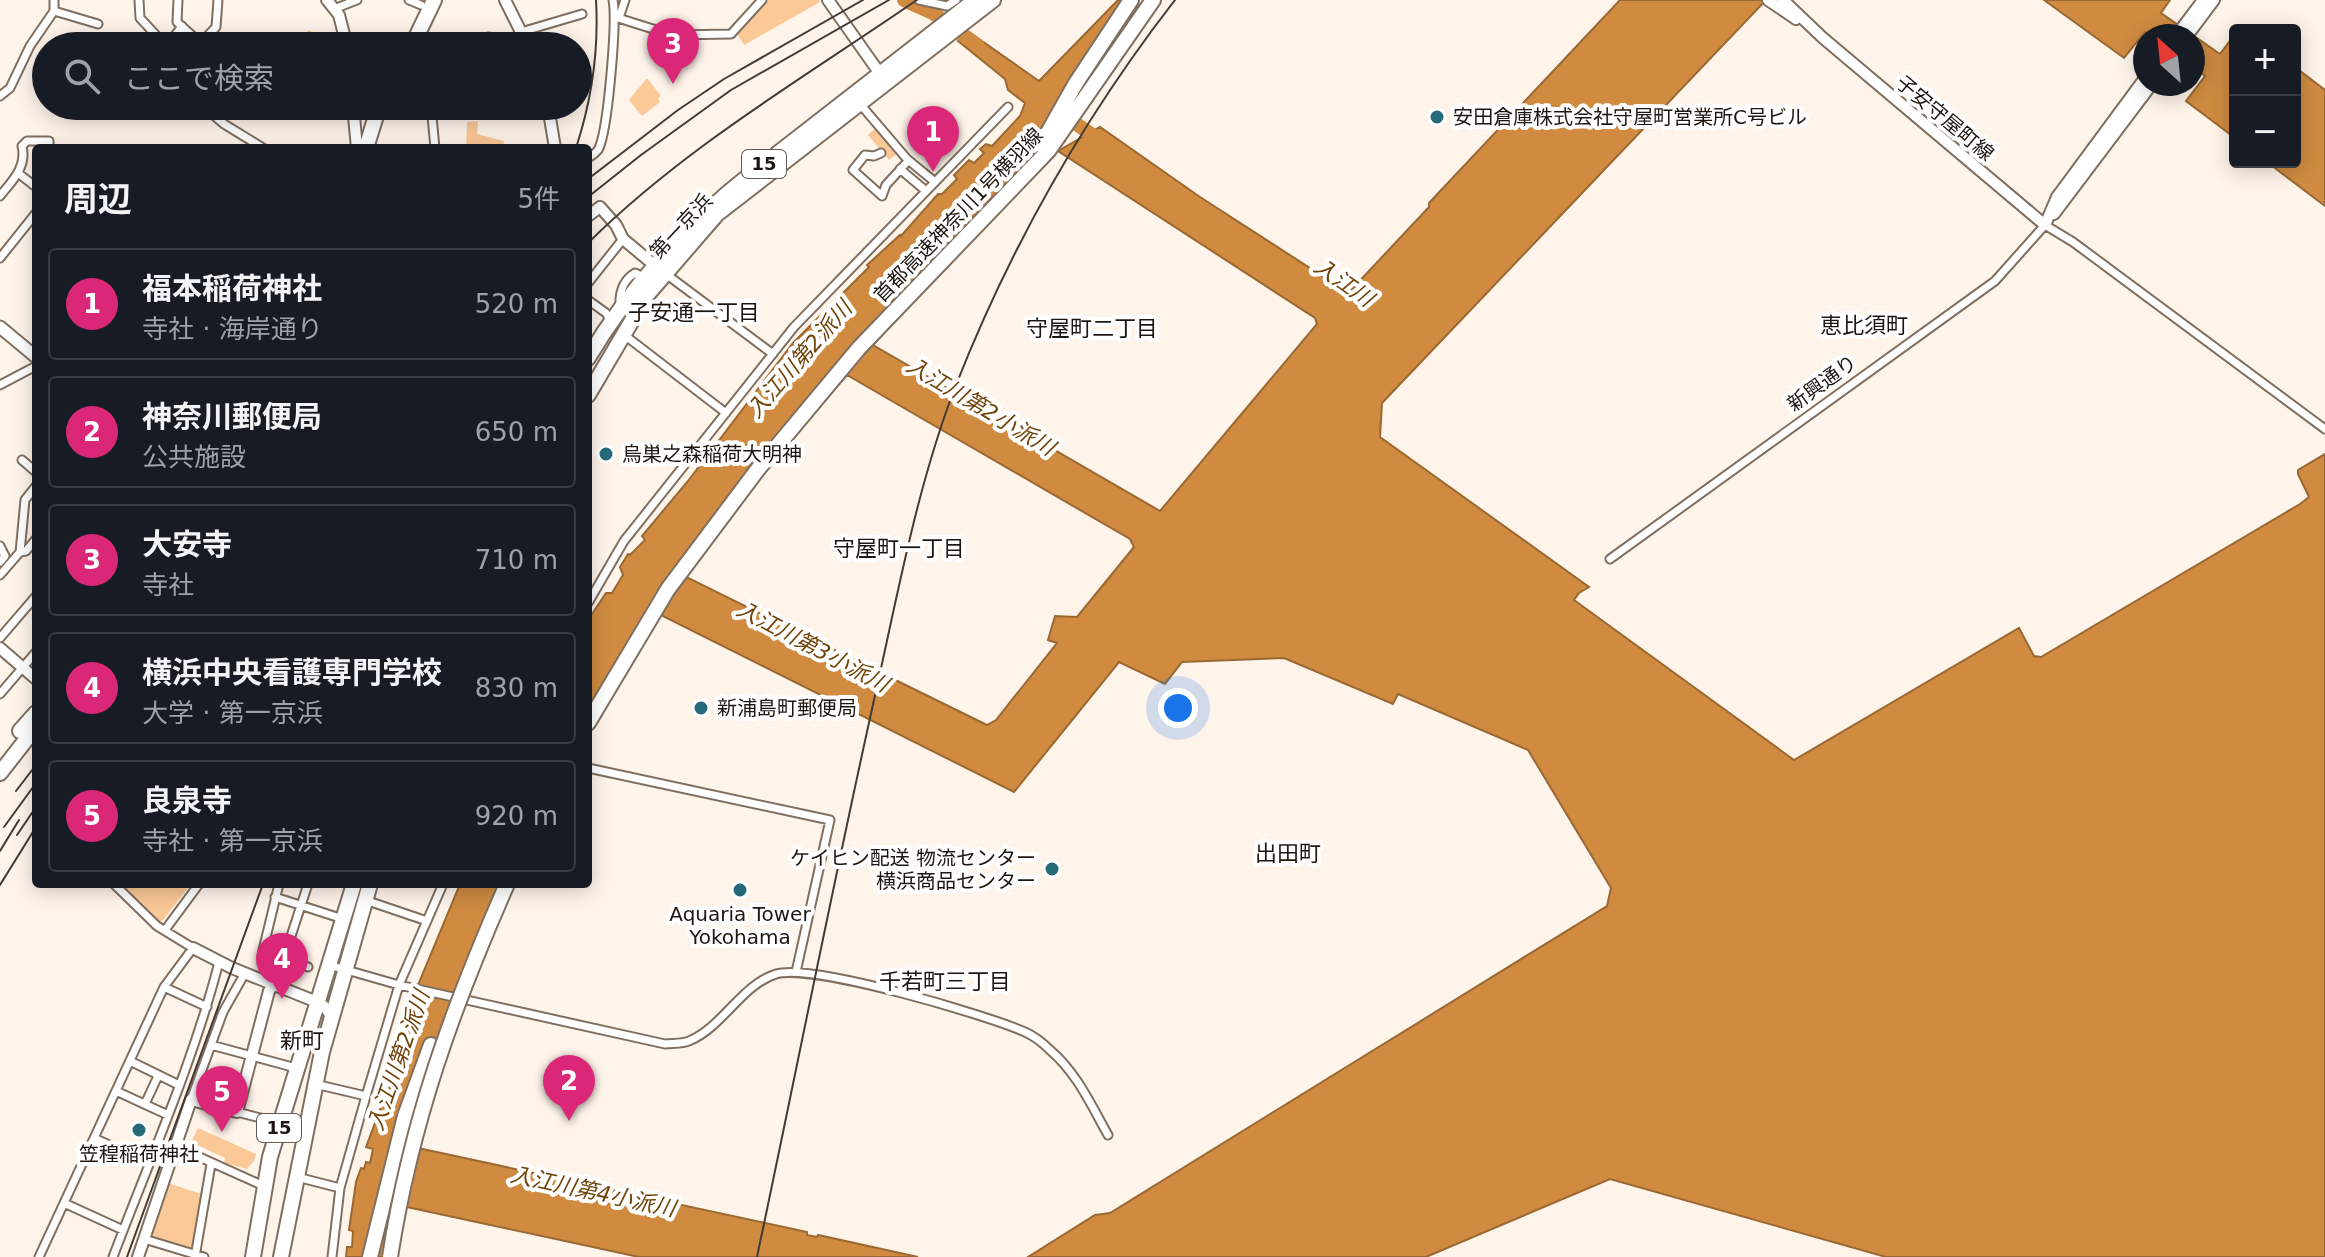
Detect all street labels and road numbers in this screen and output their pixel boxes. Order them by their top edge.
street label: 子安守屋町線 [1891,70,1999,166]
street label: 首都高速神奈川1号横羽線 [869,123,1047,307]
road number: 15 [742,150,786,178]
street label: 第一京浜 [645,189,717,263]
street label: 新興通り [1783,350,1861,416]
road number: 15 [257,1114,301,1142]

